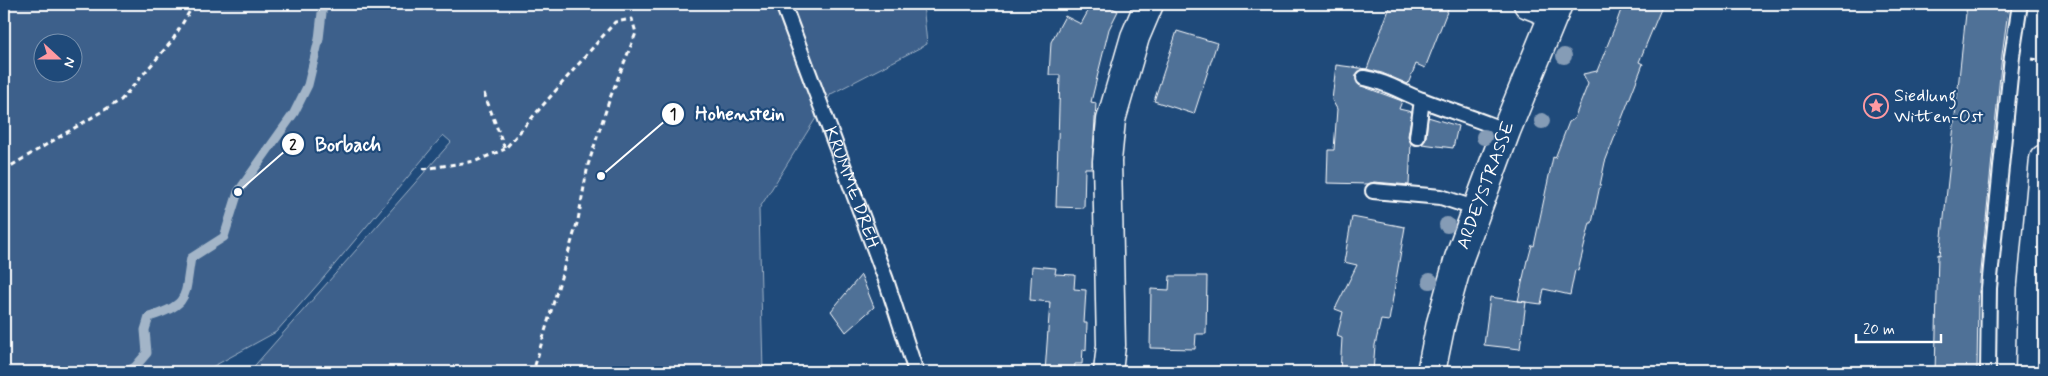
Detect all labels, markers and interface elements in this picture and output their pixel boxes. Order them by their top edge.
north arrow [32,32,82,82]
text: N [59,55,79,70]
place label: Siedlung Witten-Ost [1894,84,1984,129]
place icon: Siedlung Witten-Ost [1863,93,1889,119]
callout: Hohenstein [660,97,794,131]
text: Hohenstein [695,102,785,127]
text: 1 [670,105,676,125]
street label: ARDEYSTRASSE [1451,117,1521,253]
street label: KRUMME DREH [818,123,885,252]
callout: Borbach [280,127,391,161]
text: Borbach [315,133,381,158]
text: 2 [289,136,297,156]
scale bar [1856,311,1940,343]
text: 20 m [1863,320,1895,340]

